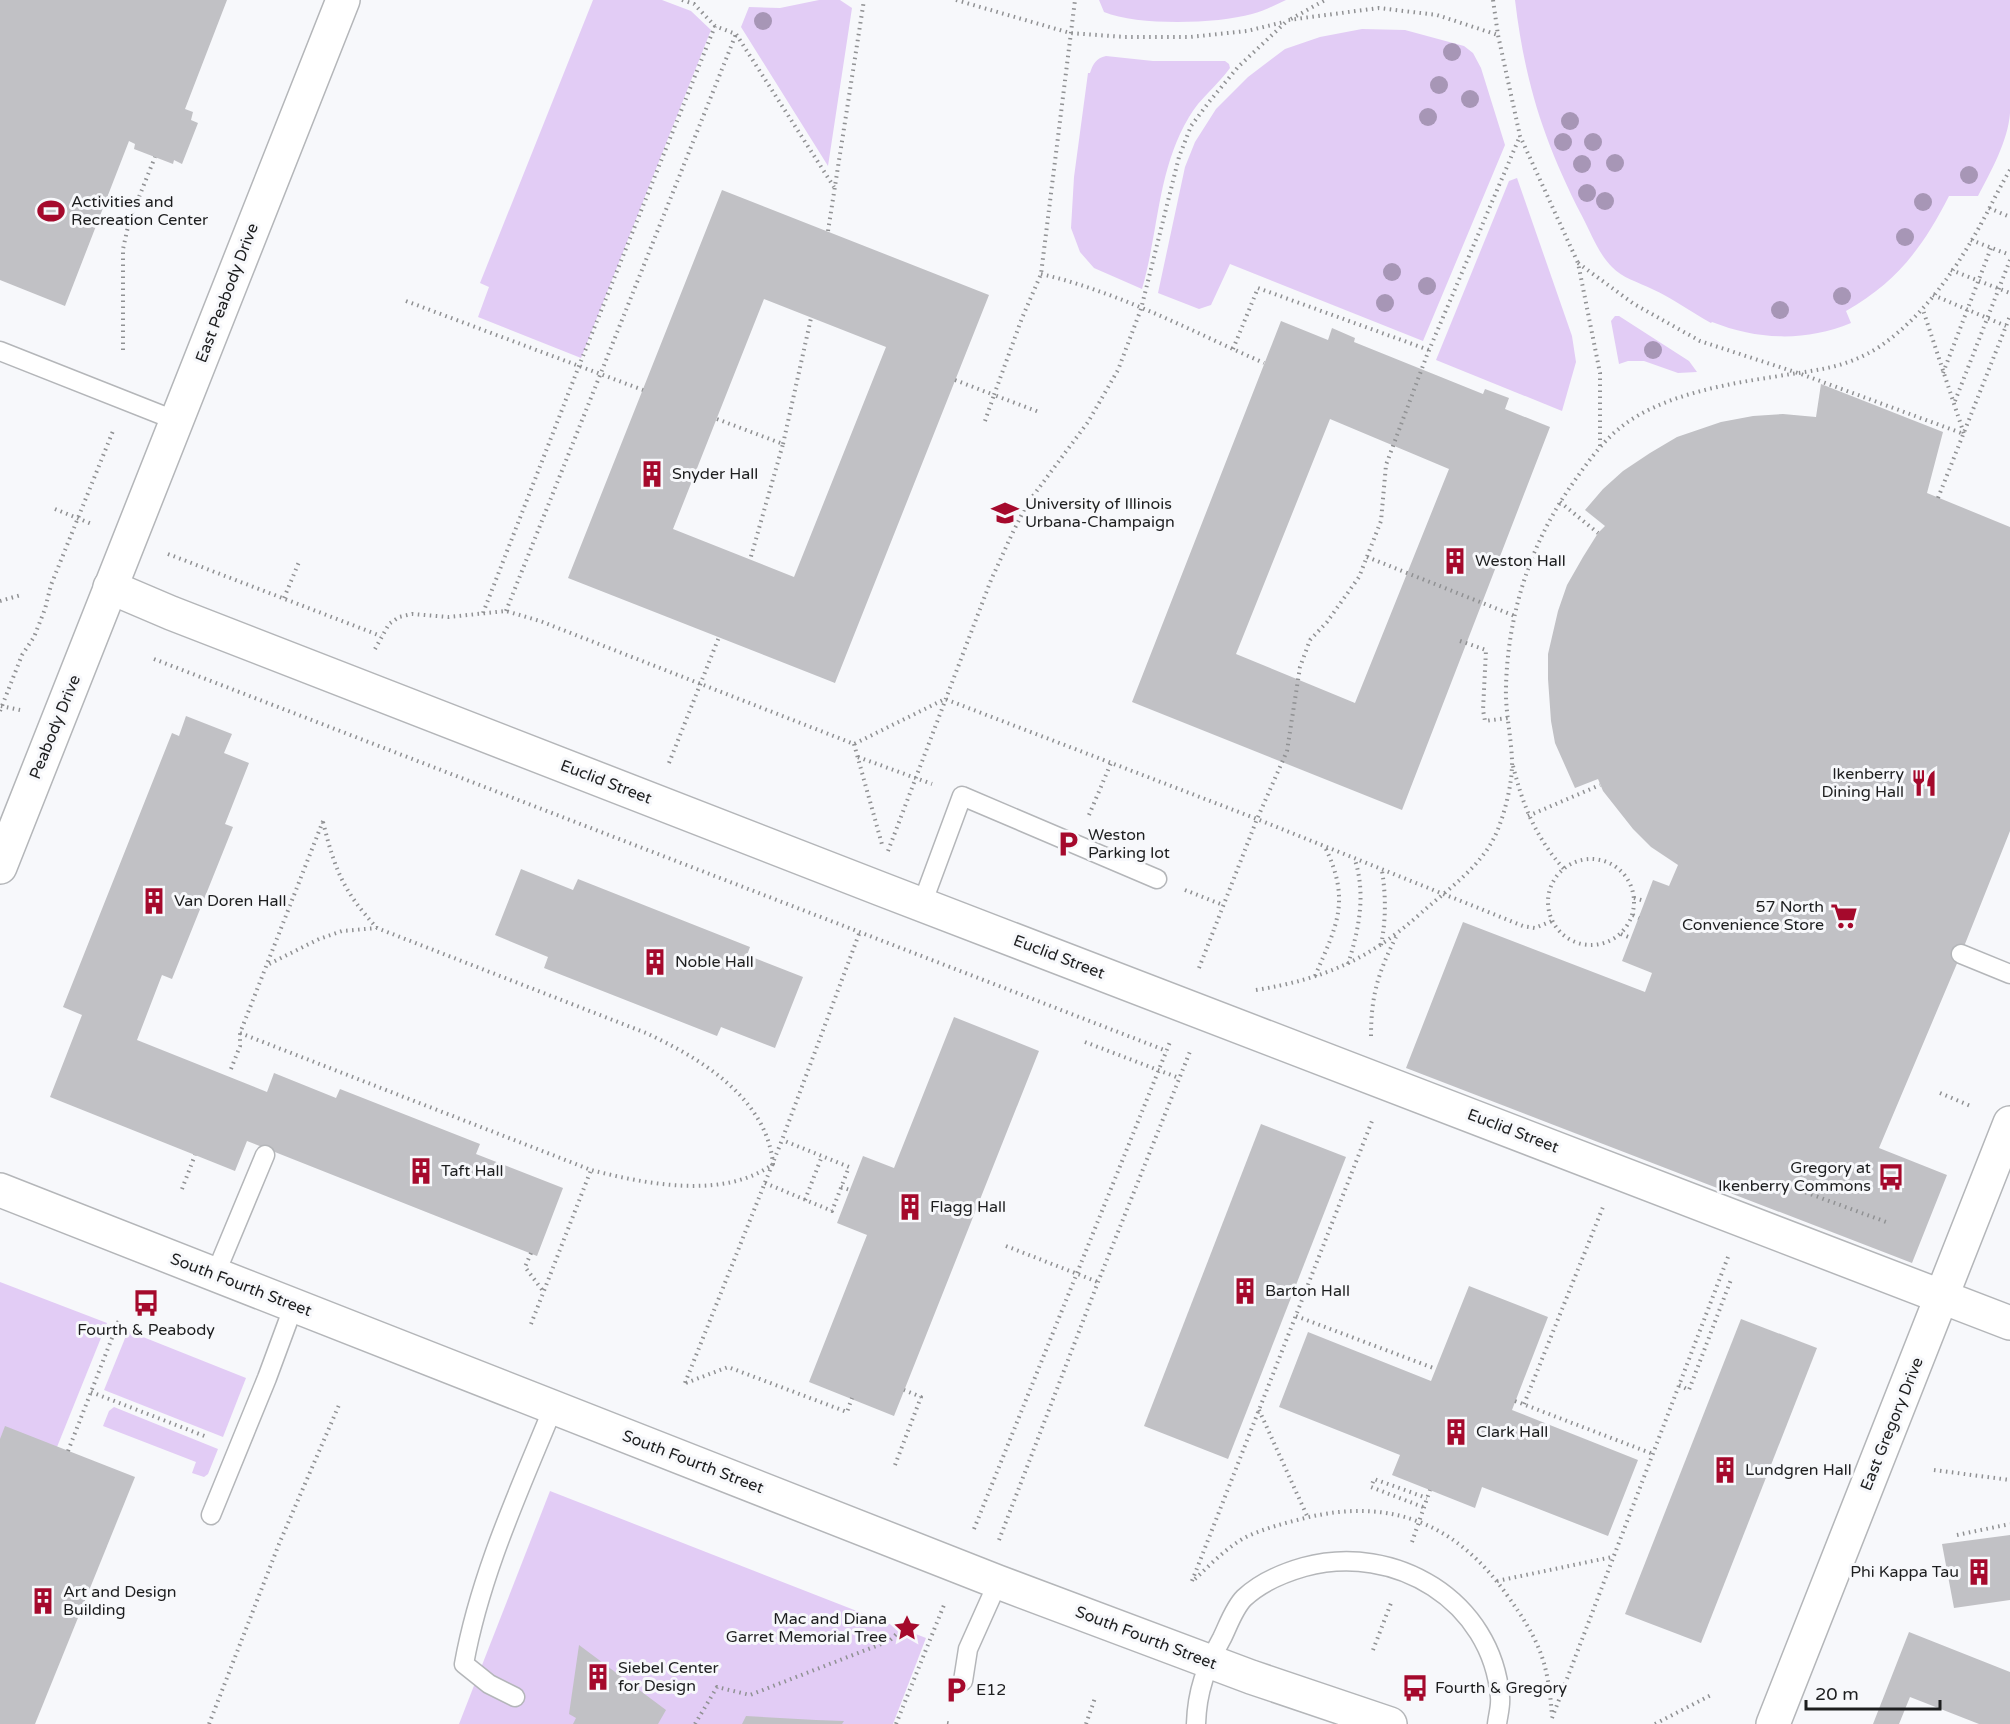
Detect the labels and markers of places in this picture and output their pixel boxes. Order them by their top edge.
place label: Activities and Recreation Center [71,192,209,230]
sports icon: Activities and Recreation Center [36,196,66,226]
building icon: Snyder Hall [637,459,667,489]
place label: Snyder Hall [672,464,758,484]
place label: University of Illinois Urbana-Champaign [1025,494,1175,532]
school or university icon: University of Illinois Urbana-Champaign [990,498,1020,528]
building icon: Weston Hall [1440,546,1470,576]
place label: Weston Hall [1475,551,1566,571]
place label: Ikenberry Dining Hall [1821,764,1904,802]
restaurant icon: Ikenberry Dining Hall [1909,768,1939,798]
place label: Weston Parking lot [1088,825,1170,863]
parking icon: Weston Parking lot [1053,829,1083,859]
building icon: Van Doren Hall [139,886,169,916]
place label: Van Doren Hall [174,891,286,911]
place label: 57 North Convenience Store [1682,897,1824,935]
supermarket icon: 57 North Convenience Store [1829,901,1859,931]
building icon: Noble Hall [640,947,670,977]
place label: Noble Hall [675,952,754,972]
building icon: Taft Hall [406,1156,436,1186]
place label: Gregory at Ikenberry Commons [1718,1158,1871,1196]
place label: Taft Hall [441,1161,504,1181]
bus stop icon: Gregory at Ikenberry Commons [1876,1162,1906,1192]
building icon: Flagg Hall [895,1192,925,1222]
place label: Flagg Hall [930,1197,1006,1217]
building icon: Barton Hall [1230,1276,1260,1306]
place label: Barton Hall [1265,1281,1350,1301]
bus stop icon: Fourth & Peabody [131,1288,161,1318]
place label: Fourth & Peabody [77,1320,215,1340]
building icon: Clark Hall [1441,1417,1471,1447]
place label: Clark Hall [1476,1422,1548,1442]
building icon: Lundgren Hall [1710,1455,1740,1485]
place label: Lundgren Hall [1745,1460,1852,1480]
building icon: Phi Kappa Tau [1964,1557,1994,1587]
place label: Phi Kappa Tau [1850,1562,1959,1582]
place label: Art and Design Building [63,1582,177,1620]
building icon: Art and Design Building [28,1586,58,1616]
place label: Mac and Diana Garret Memorial Tree [726,1609,887,1647]
place icon: Mac and Diana Garret Memorial Tree [892,1613,922,1643]
place label: Siebel Center for Design [618,1658,720,1696]
building icon: Siebel Center for Design [583,1662,613,1692]
bus stop icon: Fourth & Gregory [1400,1673,1430,1703]
parking icon: E12 [941,1675,971,1705]
place label: Fourth & Gregory [1435,1678,1568,1698]
place label: E12 [976,1680,1006,1700]

